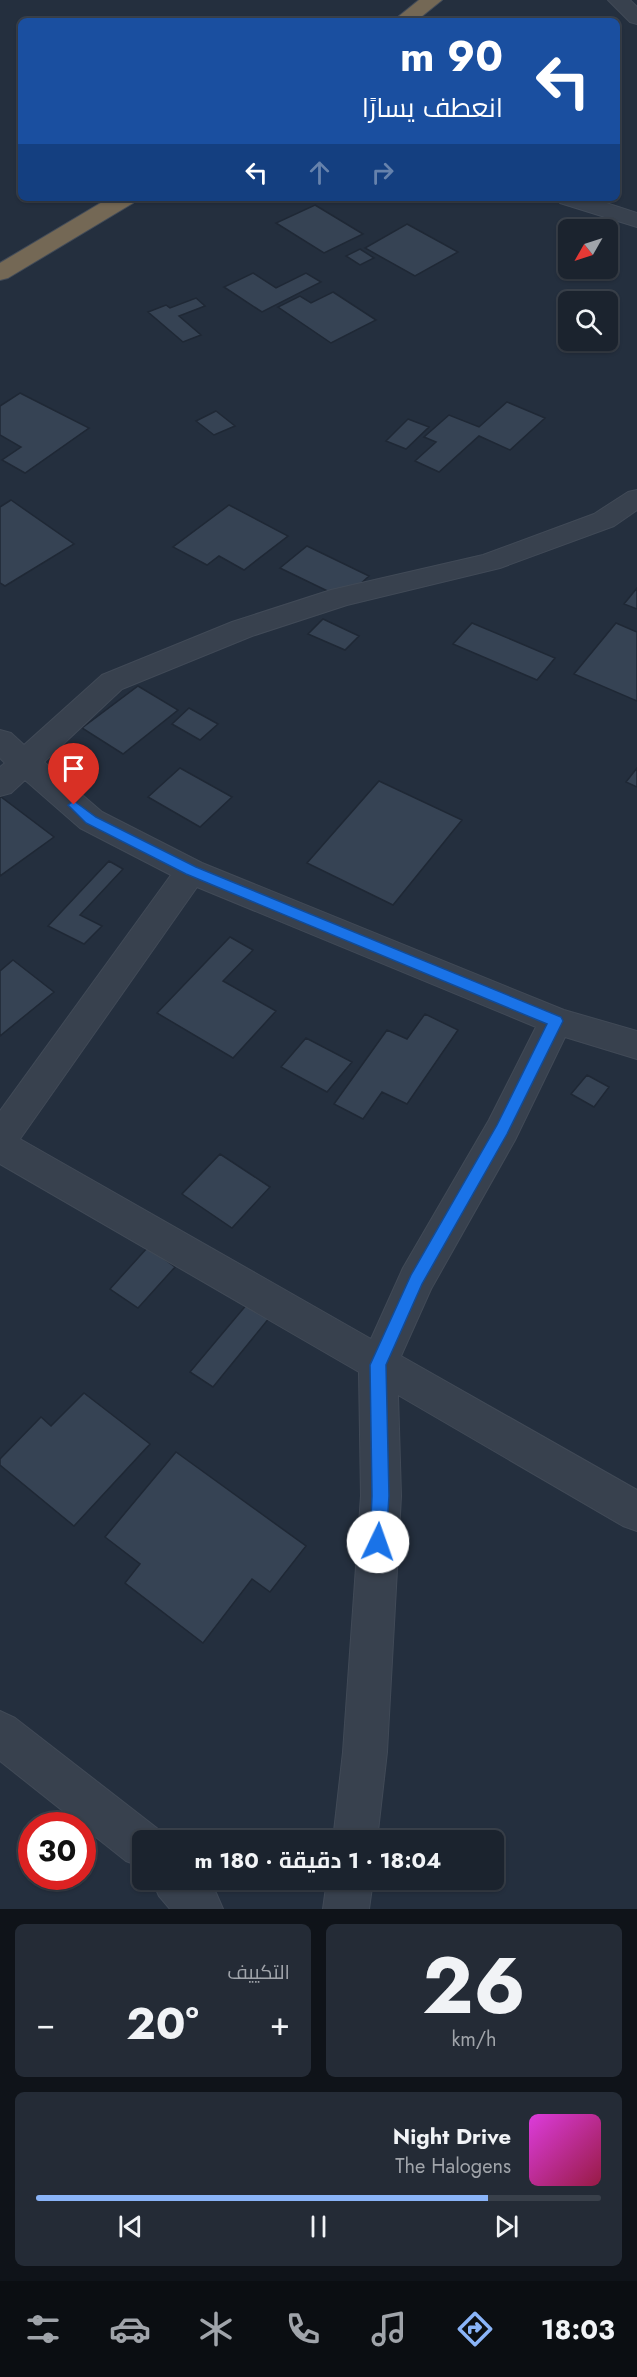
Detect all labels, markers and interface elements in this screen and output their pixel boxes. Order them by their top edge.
text: 90 m [400,26,503,87]
icon: left [524,42,602,120]
text: انعطف يسارًا [362,88,503,127]
icon: left [240,156,273,189]
icon: ahead [303,156,336,189]
icon: right [366,156,399,189]
north arrow [558,219,618,279]
map controls [558,219,618,351]
button: search [558,291,618,351]
pin [48,743,99,805]
icon: arrive [57,752,90,785]
position arrow [346,1510,410,1574]
speed limit sign: 30 [18,1812,96,1890]
text: 18:04 · 1 دقيقة · 180 m [195,1844,441,1876]
text: 26 [422,1930,526,2042]
text: التكييف [227,1958,290,1987]
text: 20° [126,1991,199,2056]
text: − [36,2000,55,2047]
text: + [270,2000,290,2047]
text: km/h [451,2025,497,2054]
text: Night Drive [393,2120,511,2152]
text: The Halogens [395,2152,511,2181]
icon: previous [114,2210,147,2243]
icon: pause [302,2210,335,2243]
icon: next [490,2210,523,2243]
icon: filters [22,2308,64,2350]
icon: car [109,2308,151,2350]
icon: climate [195,2308,237,2350]
icon: phone [282,2308,324,2350]
icon: music [368,2308,410,2350]
icon: directions [454,2308,496,2350]
text: 18:03 [541,2310,615,2349]

